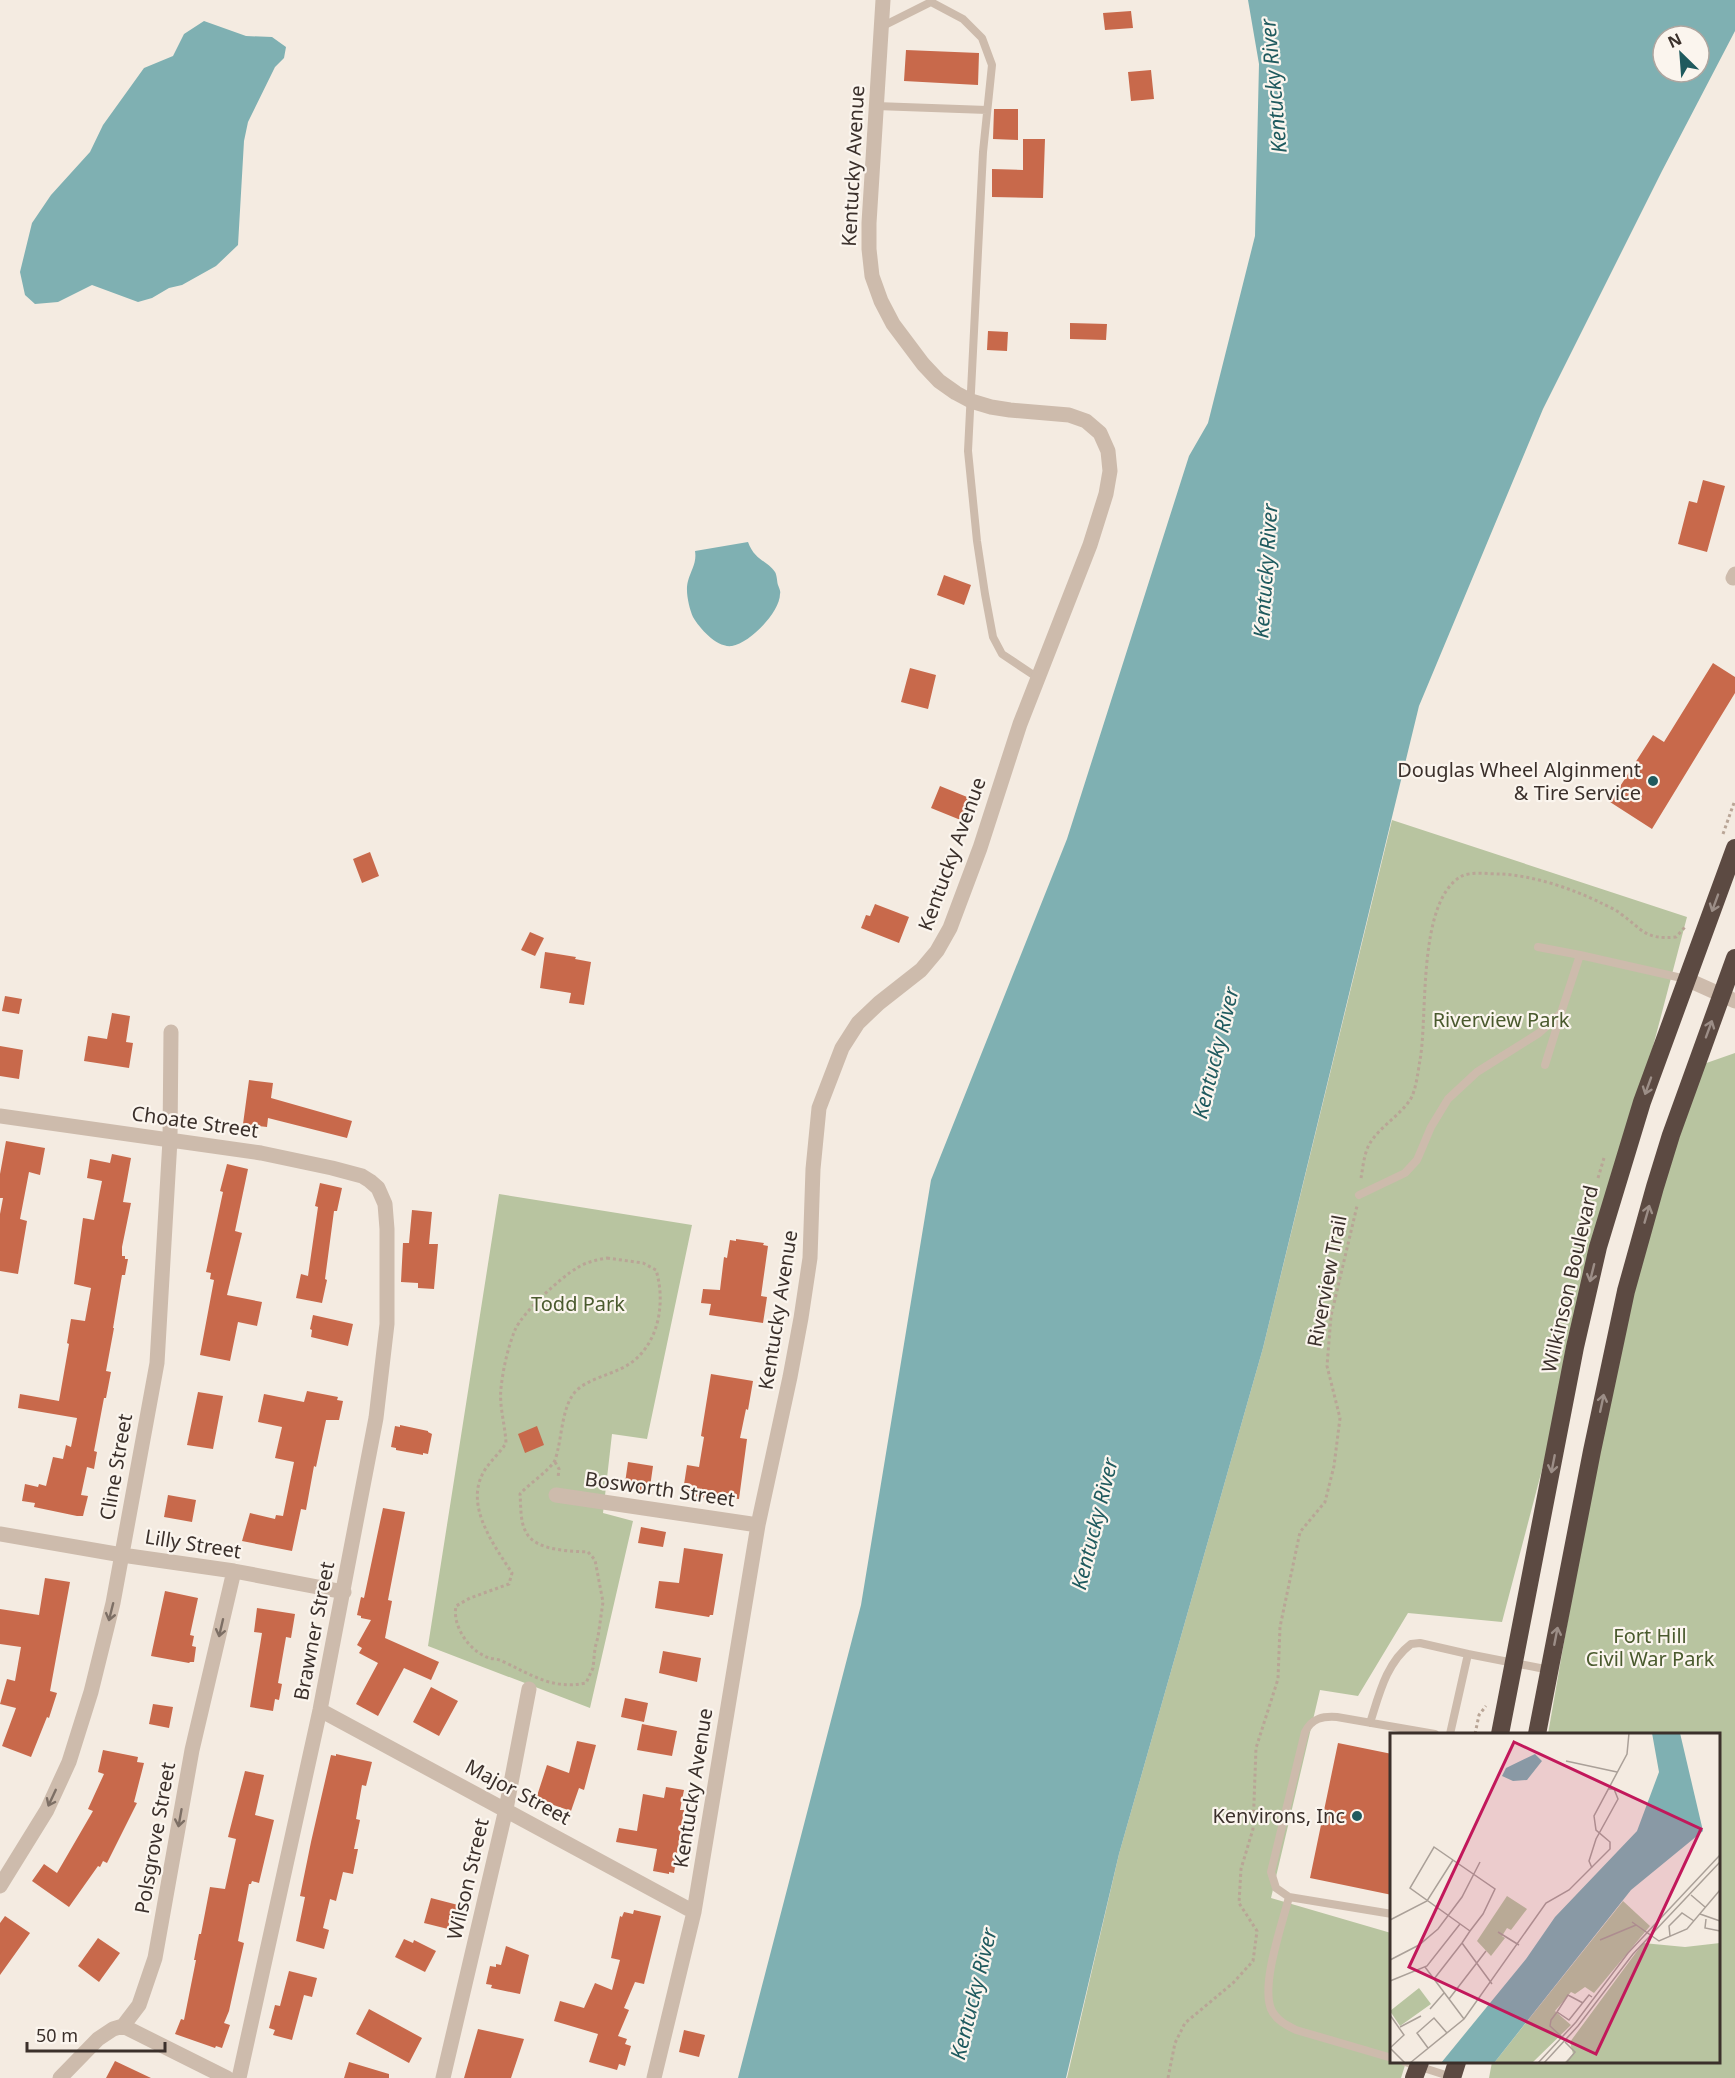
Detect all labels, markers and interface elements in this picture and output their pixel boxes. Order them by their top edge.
water label: Kentucky River [1253,16,1293,154]
north arrow [1651,24,1711,84]
text: N [1664,28,1685,53]
street label: Kentucky Avenue [835,85,870,247]
water label: Kentucky River [1246,501,1284,639]
place label: Douglas Wheel Alginment & Tire Service [1397,756,1641,806]
street label: Kentucky Avenue [911,773,992,934]
marker: Douglas Wheel Alginment & Tire Service [1646,774,1660,788]
one-way arrow [1708,893,1719,912]
water label: Kentucky River [1185,982,1245,1122]
park label: Riverview Park [1433,1006,1570,1033]
one-way arrow [1704,1020,1715,1039]
one-way arrow [1641,1076,1652,1095]
street label: Choate Street [130,1099,260,1144]
street label: Wilkinson Boulevard [1535,1183,1604,1375]
one-way arrow [1642,1204,1653,1223]
street label: Riverview Trail [1300,1213,1353,1349]
street label: Kentucky Avenue [752,1228,803,1392]
one-way arrow [1585,1263,1597,1282]
park label: Todd Park [531,1290,625,1317]
one-way arrow [1597,1394,1608,1414]
street label: Cline Street [93,1412,138,1522]
water label: Kentucky River [1064,1453,1124,1593]
one-way arrow [1547,1453,1558,1473]
street label: Bosworth Street [583,1465,737,1512]
street label: Lilly Street [143,1523,243,1564]
street label: Brawner Street [287,1559,340,1703]
one-way arrow [104,1603,116,1622]
one-way arrow [214,1618,226,1637]
park label: Fort Hill Civil War Park [1586,1622,1715,1672]
one-way arrow [1551,1627,1562,1646]
street label: Kentucky Avenue [667,1706,718,1870]
inset map [1390,1733,1720,2063]
street label: Major Street [461,1752,576,1831]
street label: Polsgrove Street [128,1760,181,1916]
one-way arrow [46,1788,58,1806]
place label: Kenvirons, Inc [1212,1802,1345,1829]
one-way arrow [174,1808,185,1828]
marker: Kenvirons, Inc [1350,1809,1364,1823]
street label: Wilson Street [440,1815,495,1942]
water label: Kentucky River [943,1923,1003,2063]
scale bar [27,2015,165,2053]
text: 50 m [36,2023,78,2047]

